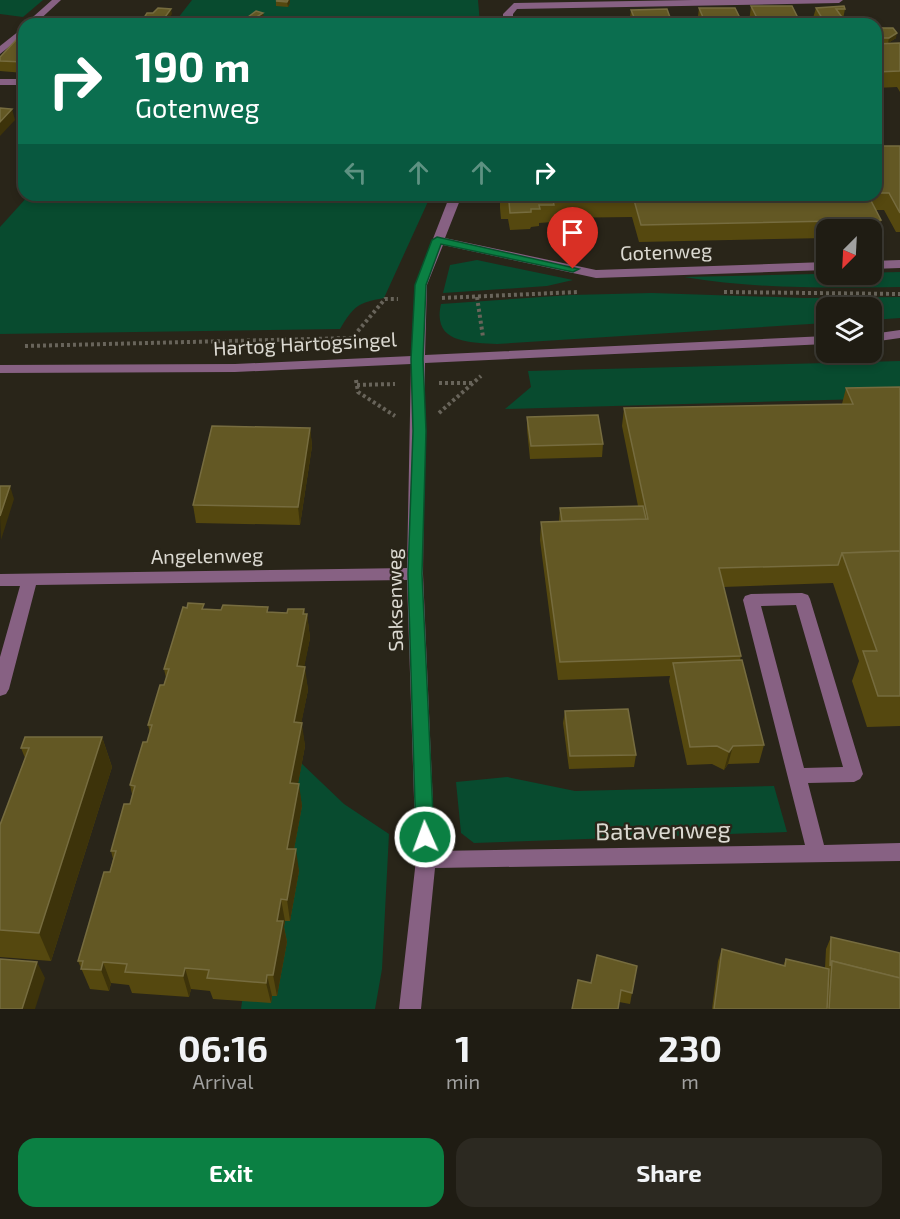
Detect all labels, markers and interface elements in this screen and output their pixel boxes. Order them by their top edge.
text: 190 m [135,40,251,90]
icon: right [36,42,114,120]
text: Gotenweg [135,91,259,123]
icon: left [339,156,372,189]
icon: ahead [402,156,435,189]
icon: ahead [465,156,498,189]
icon: right [528,156,561,189]
pin [547,207,598,269]
icon: arrive [556,216,589,249]
north arrow [816,219,882,285]
map controls [816,219,882,363]
street label: Gotenweg [619,237,712,265]
button: layers [816,297,882,363]
street label: Hartog Hartogsingel [212,326,397,360]
street label: Angelenweg [151,542,263,568]
street label: Saksenweg [381,548,407,652]
position arrow [393,805,457,869]
street label: Batavenweg [595,814,731,845]
text: 06:16 [178,1026,268,1069]
text: 1 [455,1026,471,1069]
text: 230 [658,1026,722,1069]
text: Arrival [193,1069,253,1093]
text: min [446,1069,480,1093]
text: m [681,1069,699,1093]
button: Exit [18,1138,444,1207]
button: Share [456,1138,882,1207]

